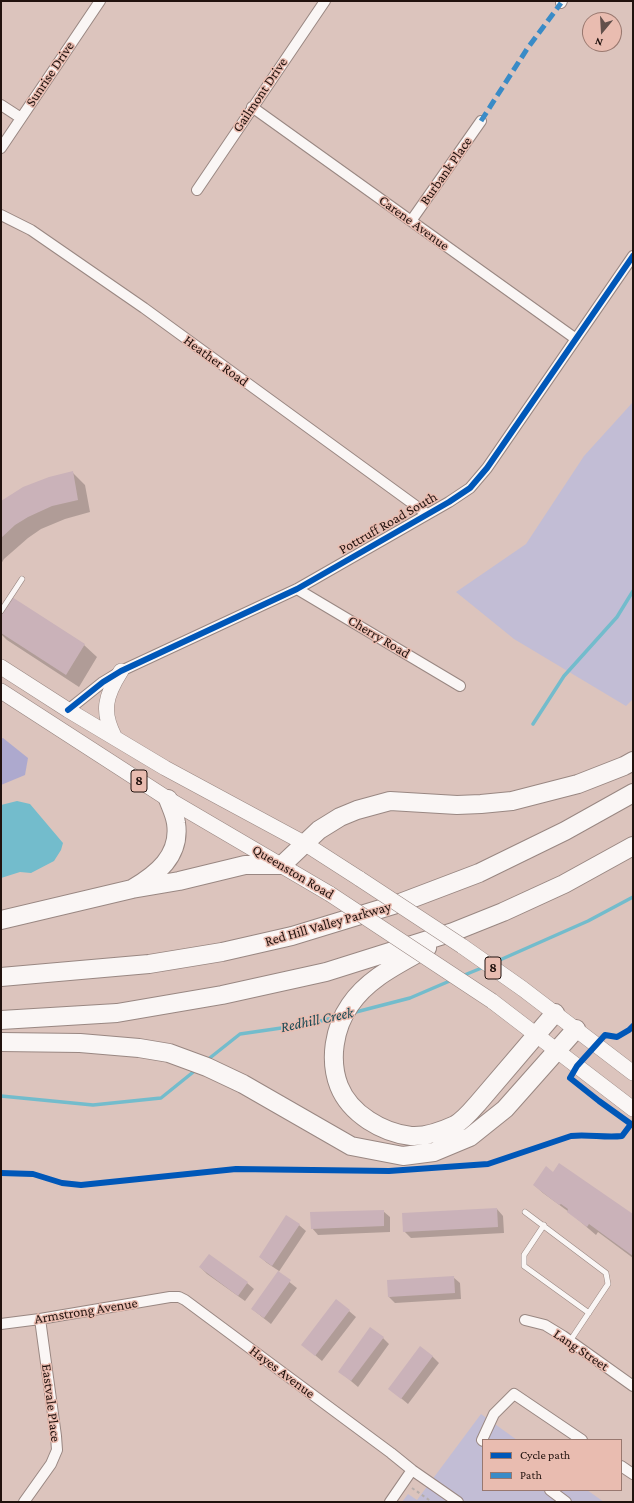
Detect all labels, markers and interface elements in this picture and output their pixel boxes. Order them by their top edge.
north arrow [582,12,622,52]
text: N [593,36,604,49]
street label: Sunrise Drive [22,38,78,110]
street label: Gailmont Drive [229,55,291,135]
street label: Burbank Place [416,134,476,208]
street label: Carene Avenue [375,192,453,254]
street label: Heather Road [180,332,252,390]
street label: Pottruff Road South [336,488,440,558]
street label: Cherry Road [345,612,413,662]
road number: 8 [131,770,147,792]
street label: Queenston Road [249,841,337,903]
street label: Red Hill Valley Parkway [263,898,393,950]
road number: 8 [485,957,501,979]
water label: Redhill Creek [279,1004,355,1036]
street label: Armstrong Avenue [33,1295,139,1327]
street label: Lang Street [550,1325,612,1375]
street label: Hayes Avenue [246,1342,318,1402]
street label: Eastvale Place [38,1363,64,1443]
legend [482,1439,622,1491]
text: Cycle path [520,1448,570,1462]
text: Path [520,1468,542,1482]

